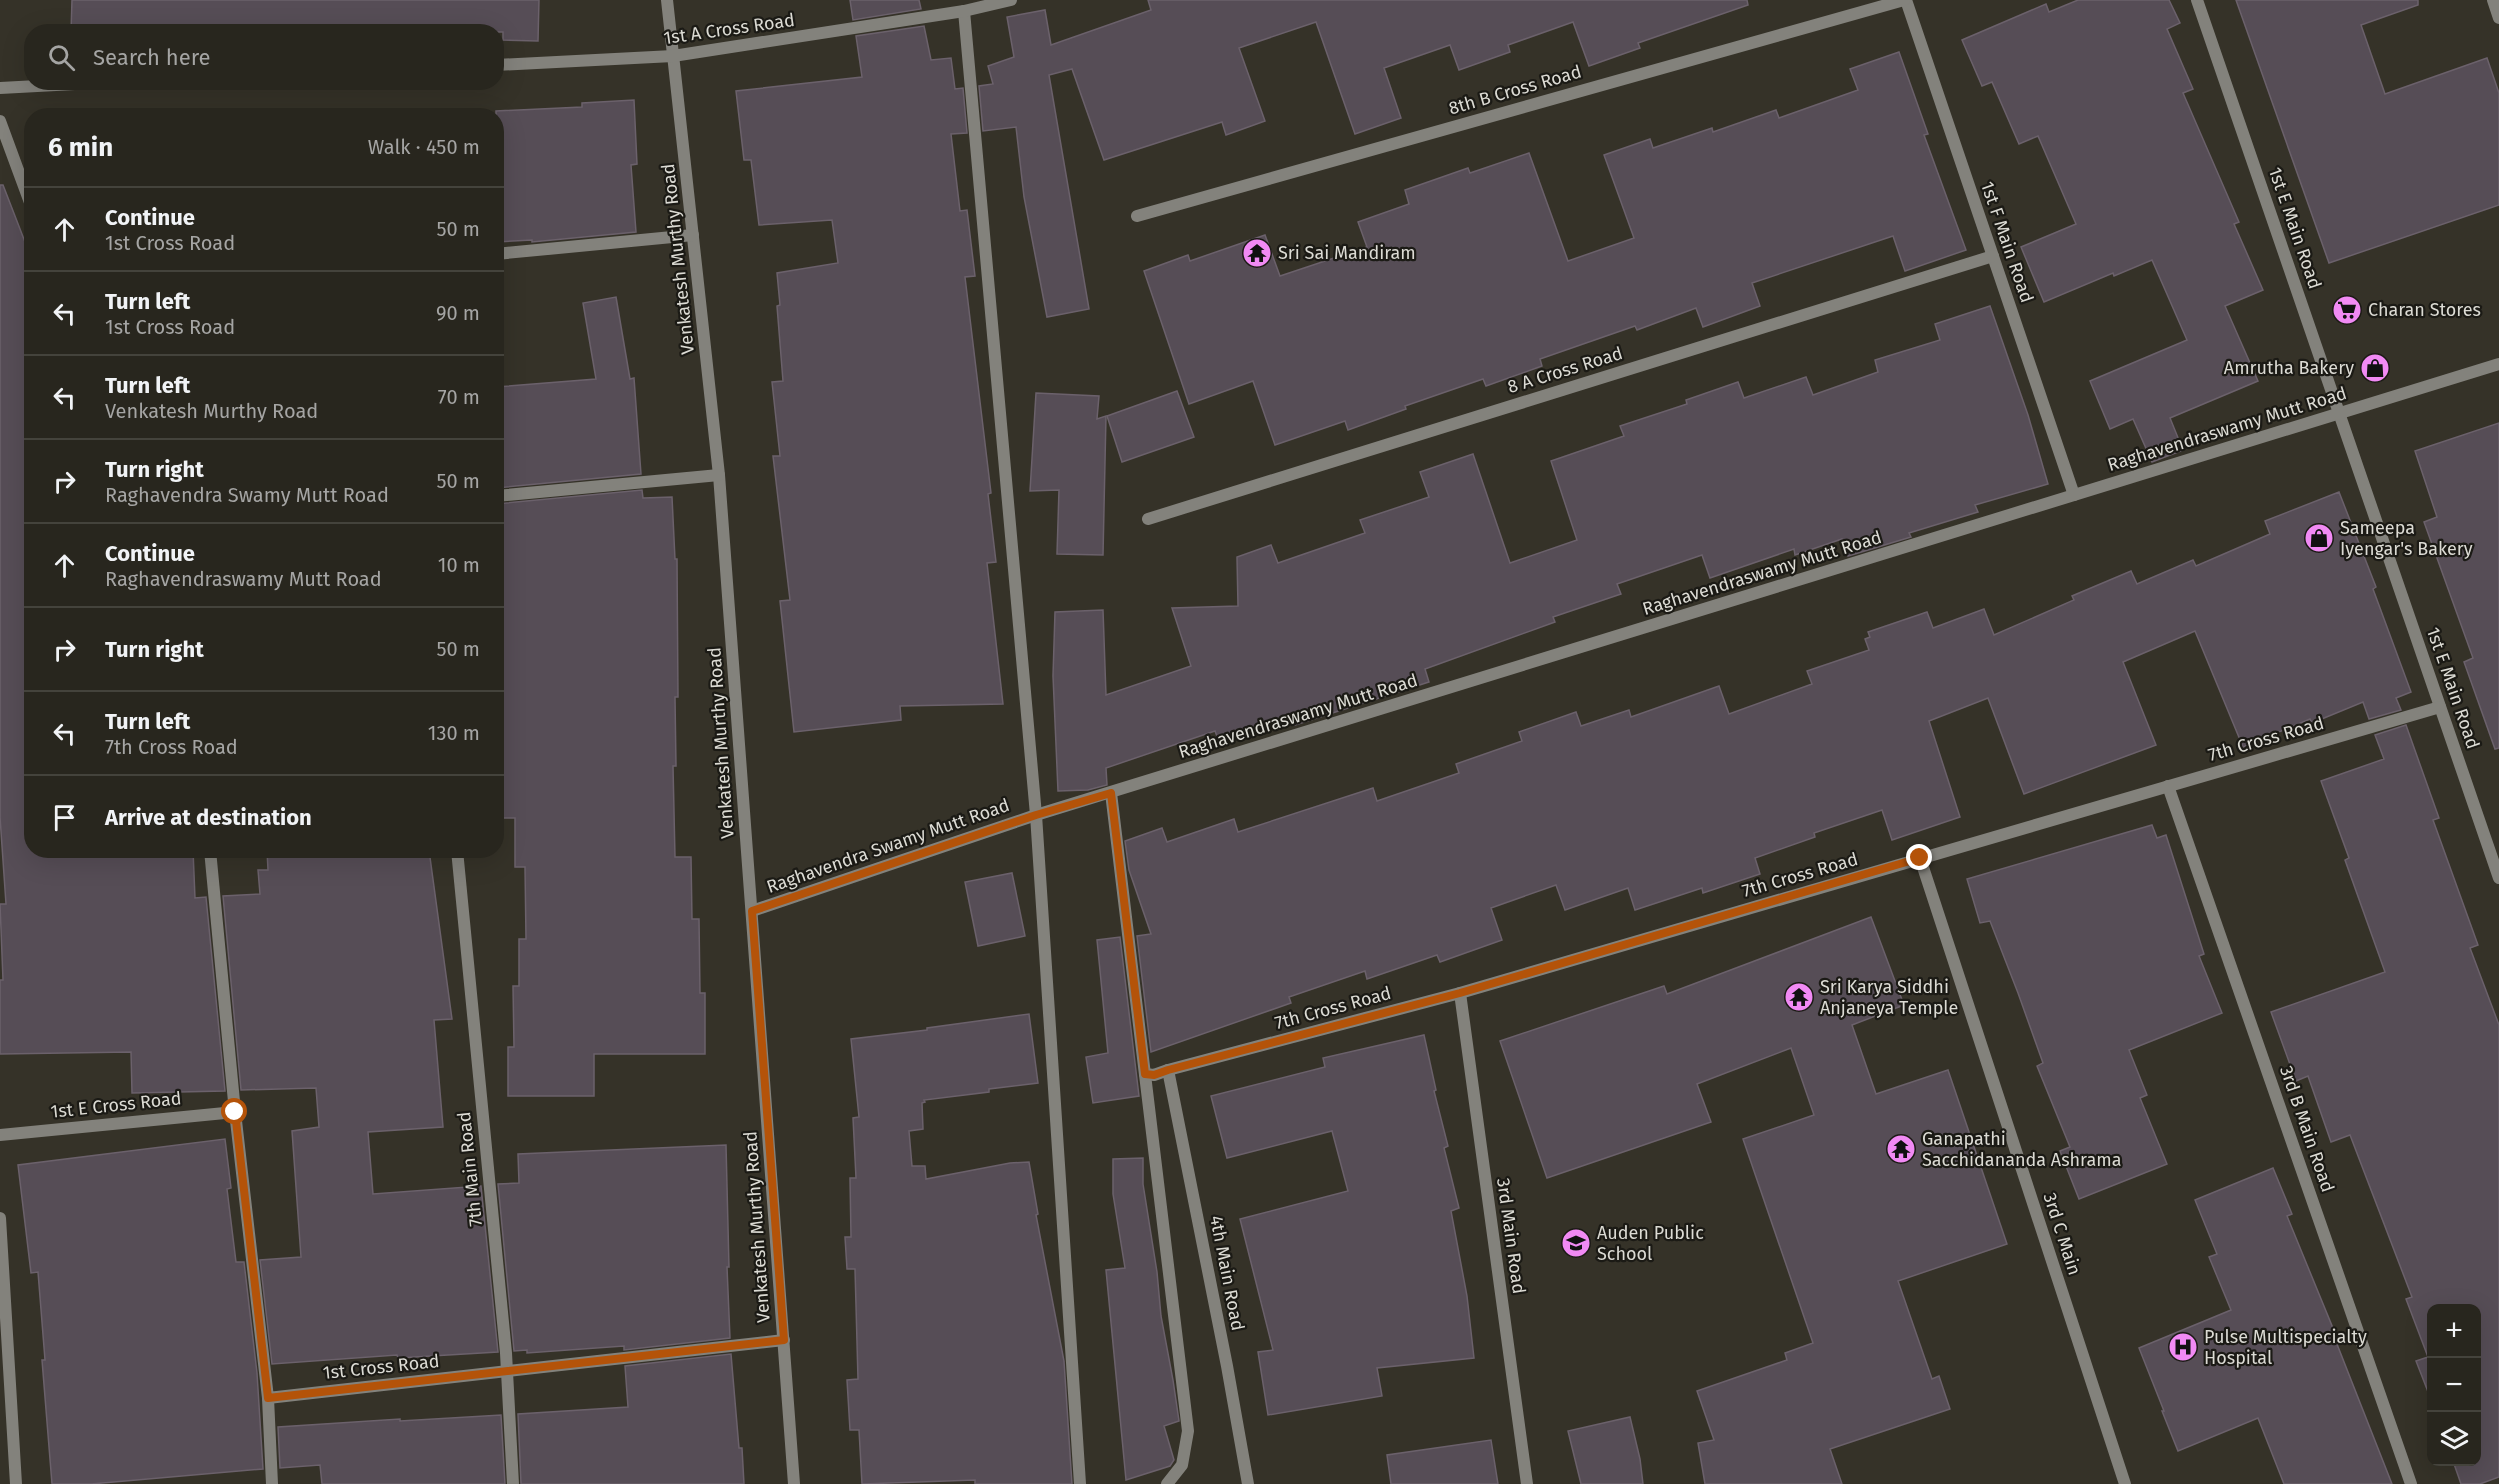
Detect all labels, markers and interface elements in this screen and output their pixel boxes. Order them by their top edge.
street label: 1st A Cross Road [662,9,796,49]
search box [24,24,504,90]
icon: search [45,41,78,74]
text: Search here [93,44,211,71]
street label: 8th B Cross Road [1446,61,1584,119]
text: 6 min [48,132,113,163]
text: Walk · 450 m [368,135,480,159]
street label: Venkatesh Murthy Road [657,162,699,356]
street label: 1st E Main Road [2264,164,2326,292]
street label: 1st F Main Road [1976,178,2038,306]
text: Continue [105,204,195,231]
icon: ahead [48,213,81,246]
text: 50 m [436,217,480,241]
text: 1st Cross Road [105,231,235,255]
temple icon: Sri Sai Mandiram [1241,237,1273,269]
place label: Sri Sai Mandiram [1278,242,1416,264]
text: Turn left [105,288,190,315]
supermarket icon: Charan Stores [2331,294,2363,326]
icon: left [48,297,81,330]
place label: Charan Stores [2368,299,2481,321]
text: 90 m [436,301,480,325]
text: 1st Cross Road [105,315,235,339]
street label: 8 A Cross Road [1505,342,1625,398]
shop icon: Amrutha Bakery [2359,352,2391,384]
place label: Amrutha Bakery [2224,357,2354,379]
text: Turn left [105,372,190,399]
icon: left [48,381,81,414]
street label: Raghavendraswamy Mutt Road [2105,382,2349,476]
text: 70 m [438,385,480,409]
text: Venkatesh Murthy Road [105,399,318,423]
text: Turn right [105,456,204,483]
icon: right [48,465,81,498]
text: 50 m [436,469,480,493]
text: Raghavendra Swamy Mutt Road [105,483,389,507]
place label: Sameepa Iyengar's Bakery [2340,517,2473,560]
shop icon: Sameepa Iyengar's Bakery [2303,522,2335,554]
street label: Raghavendraswamy Mutt Road [1640,526,1884,620]
text: Continue [105,540,195,567]
icon: ahead [48,549,81,582]
text: 10 m [438,553,480,577]
text: Raghavendraswamy Mutt Road [105,567,382,591]
street label: 1st E Main Road [2422,624,2484,752]
icon: right [48,633,81,666]
text: Turn right [105,636,204,663]
text: 50 m [436,637,480,661]
street label: Venkatesh Murthy Road [703,647,739,839]
street label: Raghavendraswamy Mutt Road [1176,669,1420,763]
text: Turn left [105,708,190,735]
street label: 7th Cross Road [2206,712,2326,766]
icon: left [48,717,81,750]
text: 130 m [428,721,480,745]
text: 7th Cross Road [105,735,238,759]
street label: Raghavendra Swamy Mutt Road [764,794,1012,898]
icon: arrive [48,801,81,834]
text: Arrive at destination [105,804,312,831]
route end [1906,844,1932,870]
street label: 7th Cross Road [1740,848,1860,902]
place label: Sri Karya Siddhi Anjaneya Temple [1820,976,1958,1019]
temple icon: Sri Karya Siddhi Anjaneya Temple [1783,981,1815,1013]
street label: 7th Cross Road [1272,982,1394,1034]
street label: 3rd B Main Road [2275,1063,2339,1195]
street label: 1st E Cross Road [49,1087,183,1123]
route start [221,1098,247,1124]
street label: 7th Main Road [453,1110,487,1228]
place label: Ganapathi Sacchidananda Ashrama [1922,1128,2121,1171]
street label: Venkatesh Murthy Road [739,1131,775,1323]
temple icon: Ganapathi Sacchidananda Ashrama [1885,1133,1917,1165]
street label: 3rd Main Road [1492,1177,1530,1295]
street label: 3rd C Main [2038,1190,2086,1278]
street label: 4th Main Road [1205,1213,1249,1333]
place label: Auden Public School [1597,1222,1704,1265]
school or university icon: Auden Public School [1560,1227,1592,1259]
map controls [2427,1304,2481,1466]
button: + [2427,1304,2481,1358]
place label: Pulse Multispecialty Hospital [2204,1326,2367,1369]
hospital icon: Pulse Multispecialty Hospital [2167,1331,2199,1363]
street label: 1st Cross Road [322,1350,440,1384]
button: − [2427,1358,2481,1412]
button: layers [2427,1412,2481,1466]

